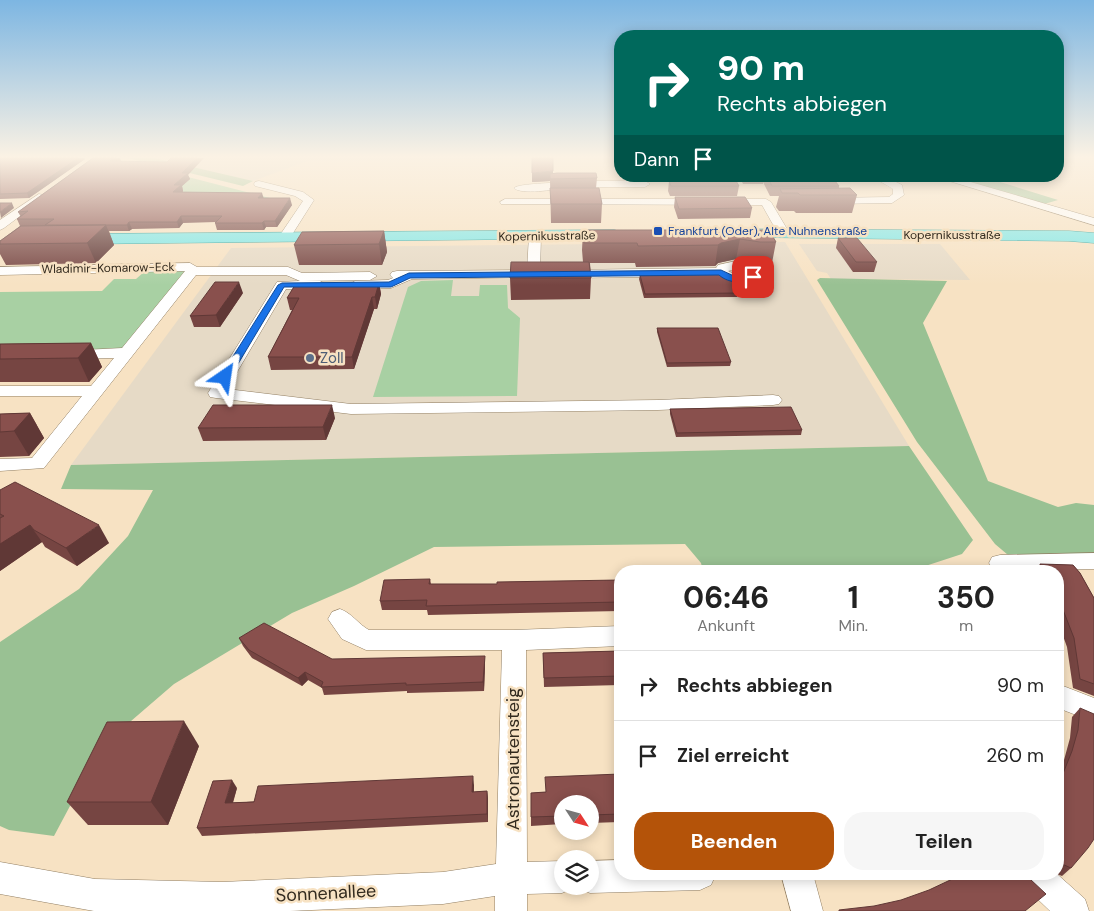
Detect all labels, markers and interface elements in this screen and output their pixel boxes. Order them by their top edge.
text: 90 m [717,45,805,91]
icon: right [634,50,699,115]
text: Rechts abbiegen [717,89,887,118]
icon: arrive [689,145,717,173]
text: Dann [634,147,679,172]
place label: Frankfurt (Oder), Alte Nuhnenstraße [668,223,867,239]
marker: Frankfurt (Oder), Alte Nuhnenstraße [652,225,664,237]
street label: Kopernikusstraße [498,227,596,245]
street label: Kopernikusstraße [903,227,1001,243]
pin [732,256,774,298]
street label: Wladimir-Komarow-Eck [41,259,175,277]
icon: arrive [739,263,767,291]
place label: Zoll [320,348,344,368]
position arrow [198,350,250,402]
marker: Zoll [304,352,316,364]
text: 06:46 [683,578,769,617]
text: 1 [848,578,859,617]
text: 350 [937,578,995,617]
text: Ankunft [697,615,755,636]
text: Min. [838,615,868,636]
text: m [959,615,973,636]
icon: right [634,672,662,700]
text: Rechts abbiegen [677,673,832,698]
text: 90 m [997,673,1044,698]
street label: Astronautensteig [501,688,525,830]
icon: arrive [634,742,662,770]
text: Ziel erreicht [677,743,789,768]
text: 260 m [986,743,1044,768]
north arrow [554,795,599,840]
map controls [554,795,599,895]
button: Beenden [634,812,834,870]
button: Teilen [844,812,1044,870]
button: layers [554,850,599,895]
street label: Sonnenallee [275,878,377,908]

